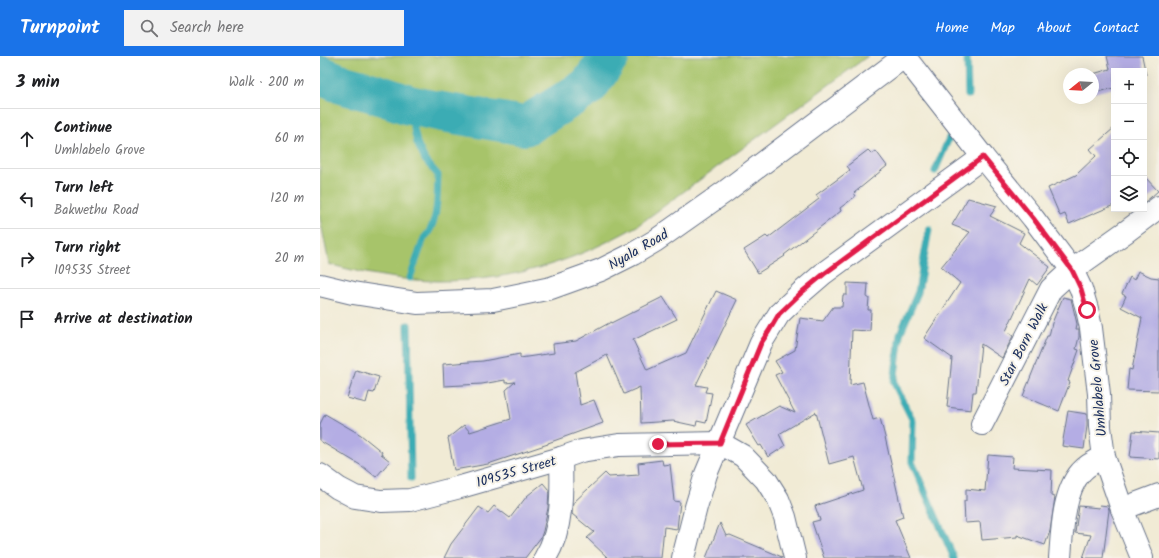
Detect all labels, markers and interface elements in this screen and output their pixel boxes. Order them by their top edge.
search box [124,10,404,46]
text: Turnpoint [20,13,100,43]
text: Search here [170,16,244,40]
icon: search [138,17,160,39]
text: Home [935,17,969,39]
text: Map [991,17,1015,39]
text: About [1037,17,1071,39]
text: Contact [1093,17,1139,39]
north arrow [1063,68,1099,104]
map controls [1111,68,1147,212]
button: + [1111,68,1147,104]
text: 3 min [16,69,60,96]
text: Walk · 200 m [229,72,304,93]
button: − [1111,104,1147,140]
text: Continue [54,116,112,140]
icon: ahead [16,128,38,150]
text: 60 m [275,128,304,149]
text: Umhlabelo Grove [54,140,145,161]
button: locate [1111,140,1147,176]
text: Turn left [54,176,114,200]
button: layers [1111,176,1147,212]
icon: left [16,188,38,210]
text: 120 m [270,188,304,209]
text: Bakwethu Road [54,200,139,221]
street label: Nyala Road [604,223,674,276]
text: Turn right [54,236,121,260]
icon: right [16,248,38,270]
text: 20 m [274,248,304,269]
text: 109535 Street [54,260,131,281]
street label: Star Born Walk [994,299,1054,390]
route start [1078,301,1096,319]
text: Arrive at destination [54,307,193,331]
icon: arrive [16,308,38,330]
street label: Umhlabelo Grove [1083,338,1113,438]
route end [649,435,667,453]
street label: 109535 Street [474,450,559,494]

